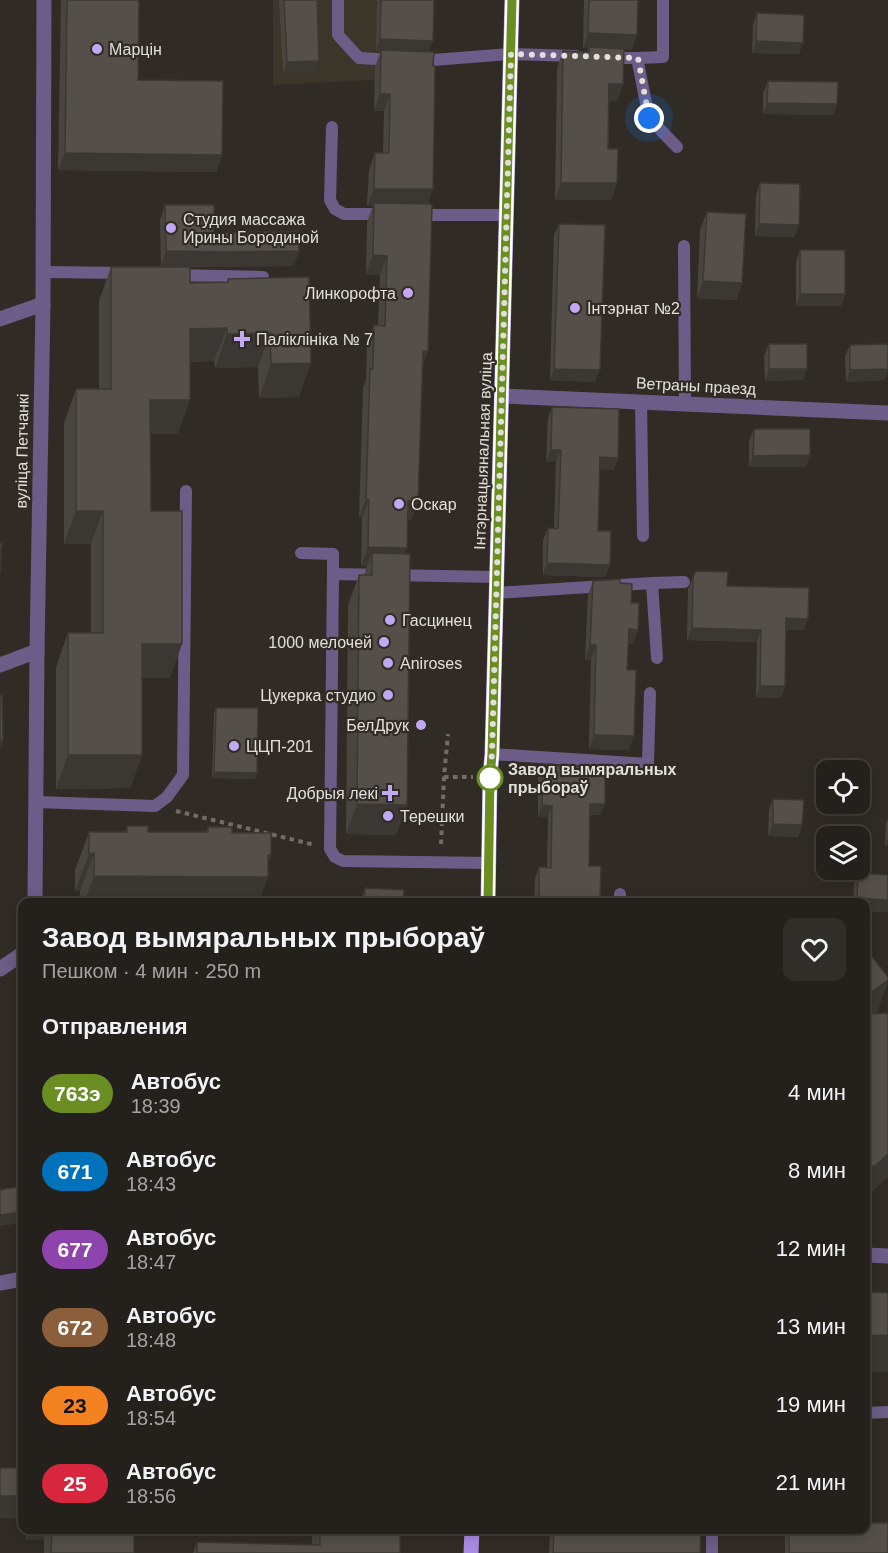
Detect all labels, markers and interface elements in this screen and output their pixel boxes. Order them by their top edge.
place label: Марцін [109,41,162,58]
marker: Марцін [90,42,104,56]
your location [634,103,664,133]
place label: Студия массажа Ирины Бородиной [183,211,319,246]
marker: Студия массажа Ирины Бородиной [164,221,178,235]
place label: Линкорофта [305,285,396,302]
marker: Линкорофта [401,286,415,300]
place label: Інтэрнат №2 [587,300,680,317]
marker: Інтэрнат №2 [568,301,582,315]
marker: Паліклініка № 7 [233,330,251,348]
place label: Паліклініка № 7 [256,331,373,348]
street label: Інтэрнацыянальная вуліца [471,352,495,550]
street label: Ветраны праезд [635,374,757,398]
street label: вуліца Петчанкі [12,393,32,509]
place label: Оскар [411,496,457,513]
marker: Оскар [392,497,406,511]
place label: Гасцинец [402,612,472,629]
marker: Гасцинец [383,613,397,627]
place label: 1000 мелочей [268,634,372,651]
marker: 1000 мелочей [377,635,391,649]
place label: Aniroses [400,655,462,672]
marker: Aniroses [381,656,395,670]
place label: Цукерка студио [260,687,376,704]
marker: Цукерка студио [381,688,395,702]
place label: БелДрук [346,717,410,734]
marker: БелДрук [414,718,428,732]
place label: ЦЦП-201 [246,738,313,755]
marker: ЦЦП-201 [227,739,241,753]
map controls [816,760,870,880]
button: locate [816,760,870,814]
place label: Завод вымяральных прыбораў [508,761,676,796]
marker: Завод вымяральных прыбораў [477,765,503,791]
place label: Добрыя лекі [287,785,378,802]
marker: Добрыя лекі [383,786,397,800]
place label: Терешки [400,808,464,825]
marker: Терешки [381,809,395,823]
button: layers [816,826,870,880]
button: heart [783,918,846,981]
text: Завод вымяральных прыбораў [42,922,485,953]
text: Пешком · 4 мин · 250 m [42,960,261,982]
text: Отправления [42,1014,188,1039]
text: Автобус [131,1069,221,1094]
text: 4 мин [788,1080,846,1105]
text: 763э [54,1082,101,1105]
text: 18:39 [131,1095,181,1117]
text: Автобус [126,1147,216,1172]
text: 8 мин [788,1158,846,1183]
text: 671 [57,1160,93,1183]
text: 18:43 [126,1173,176,1195]
text: Автобус [126,1225,216,1250]
text: 12 мин [776,1236,846,1261]
text: 677 [57,1238,93,1261]
text: 18:47 [126,1251,176,1273]
text: Автобус [126,1303,216,1328]
text: 13 мин [776,1314,846,1339]
text: 672 [57,1316,93,1339]
text: 18:48 [126,1329,176,1351]
text: Автобус [126,1381,216,1406]
text: 19 мин [776,1392,846,1417]
text: 23 [63,1394,87,1417]
text: 18:54 [126,1407,176,1429]
text: Автобус [126,1459,216,1484]
text: 21 мин [776,1470,846,1495]
text: 25 [63,1472,87,1495]
text: 18:56 [126,1485,176,1507]

